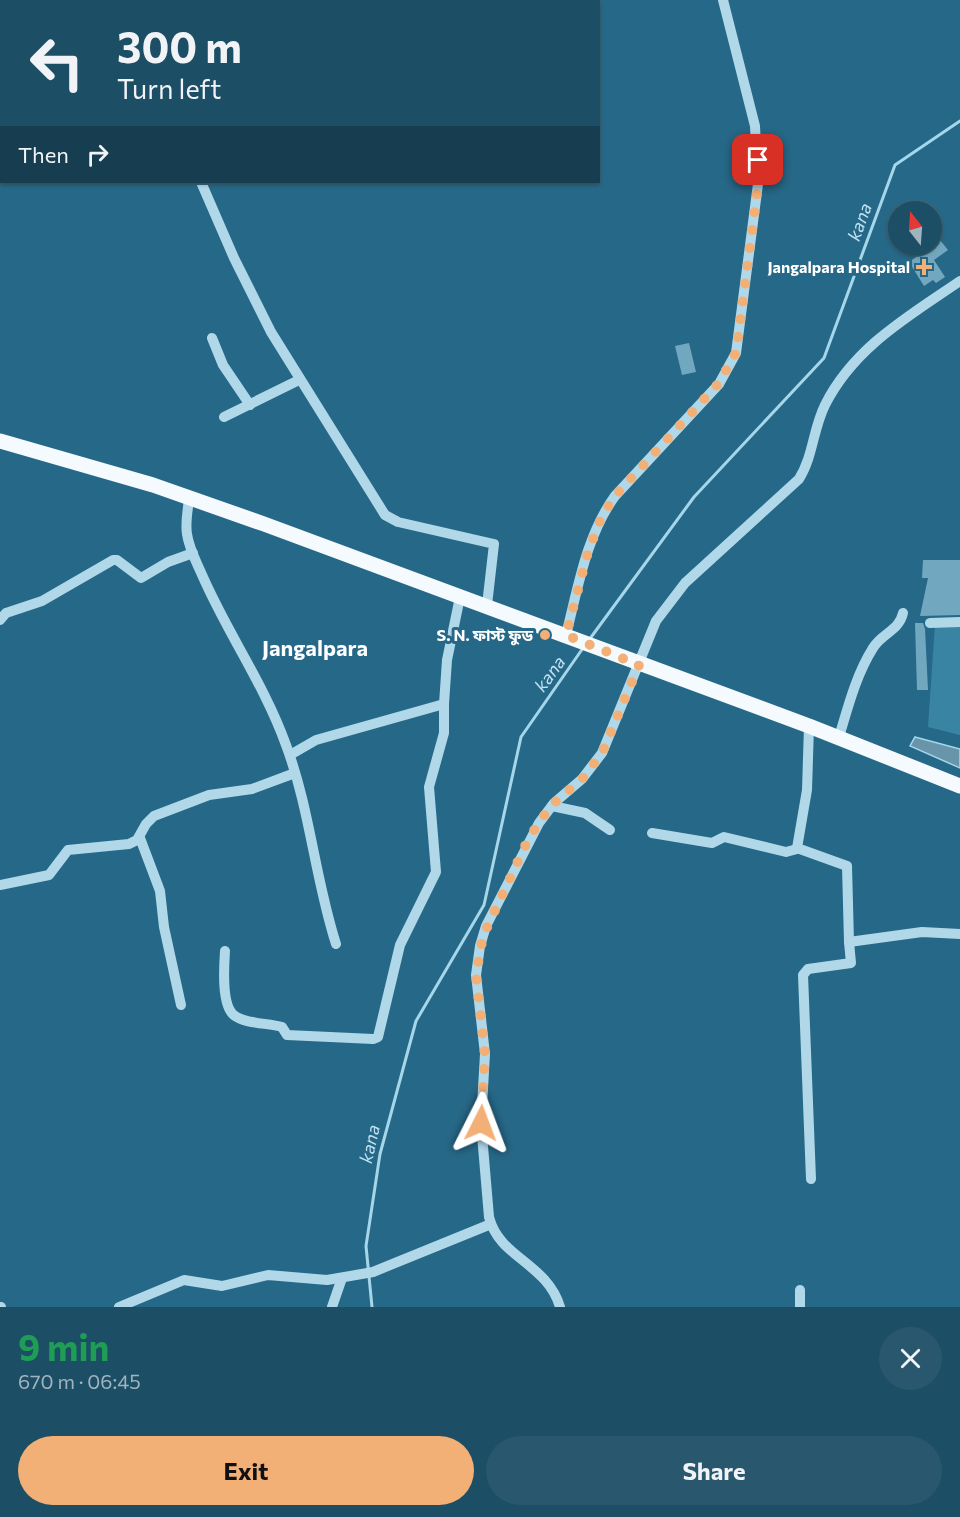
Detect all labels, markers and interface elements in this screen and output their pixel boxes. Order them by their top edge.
text: 300 m [117,20,242,72]
icon: left [18,24,96,102]
text: Turn left [117,72,221,105]
pin [732,134,783,185]
icon: right [81,138,114,171]
text: Then [18,141,69,168]
icon: arrive [741,143,774,176]
water label: kana [842,200,876,244]
north arrow [888,201,942,255]
map controls [888,201,942,255]
place label: Jangalpara Hospital [768,257,910,276]
marker: Jangalpara Hospital [915,258,933,276]
place label: S. N. ফাস্ট ফুড [437,625,533,646]
marker: S. N. ফাস্ট ফুড [538,628,552,642]
district label: Jangalpara [262,634,368,661]
water label: kana [529,651,570,696]
position arrow [449,1091,513,1155]
water label: kana [354,1122,384,1165]
text: 9 min [18,1324,109,1368]
button: close [879,1327,942,1390]
text: 670 m · 06:45 [18,1369,141,1393]
button: Exit [18,1436,474,1505]
button: Share [486,1436,942,1505]

